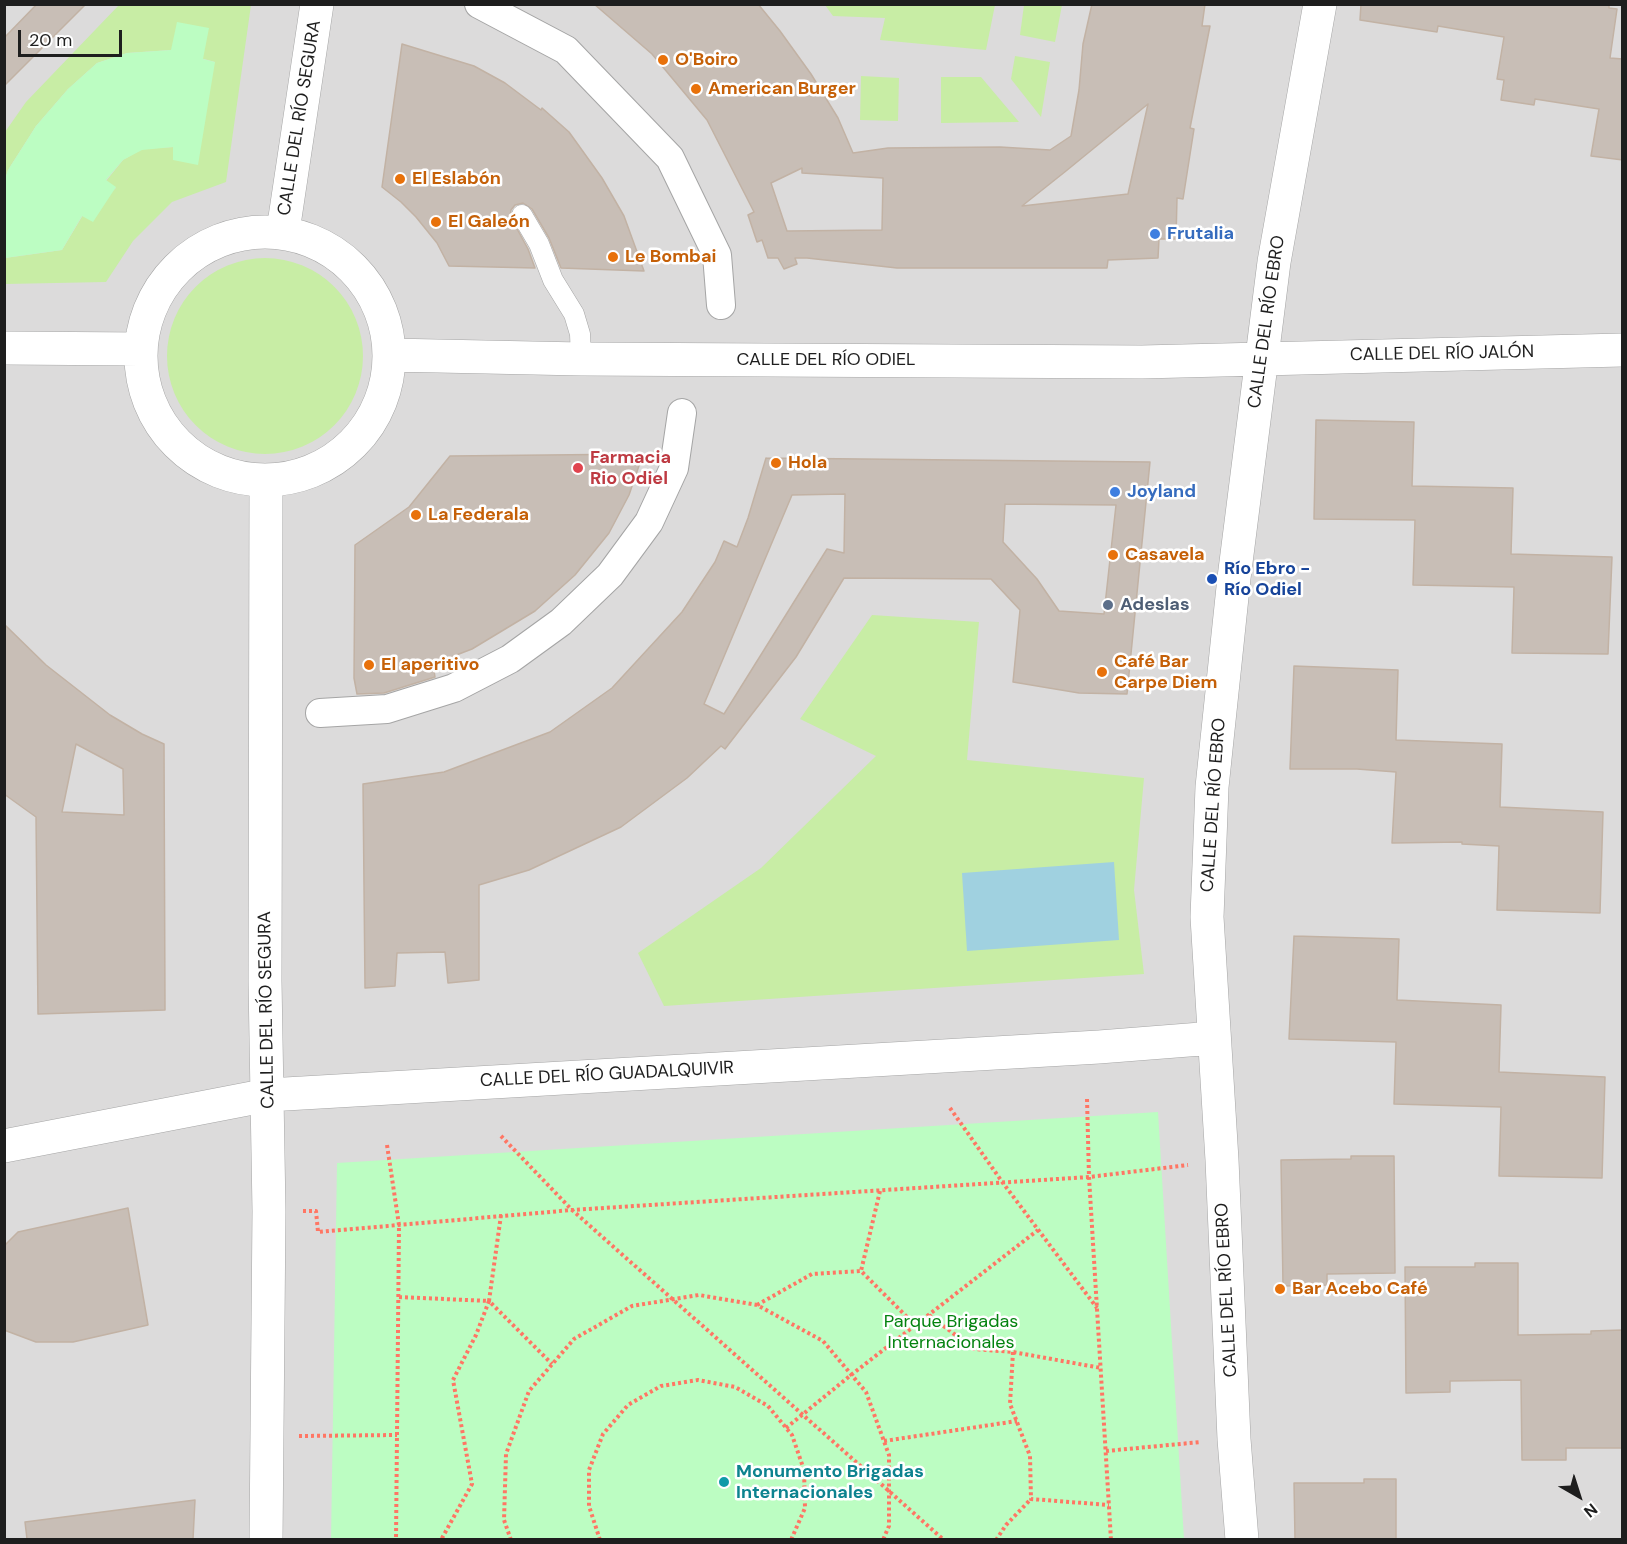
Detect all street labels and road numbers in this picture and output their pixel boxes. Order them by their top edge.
street label: CALLE DEL RÍO SEGURA [274,19,326,217]
street label: CALLE DEL RÍO EBRO [1244,234,1290,410]
street label: CALLE DEL RÍO JALÓN [1350,342,1534,366]
street label: CALLE DEL RÍO ODIEL [736,349,916,371]
street label: CALLE DEL RÍO EBRO [1197,717,1231,893]
street label: CALLE DEL RÍO SEGURA [254,911,280,1109]
street label: CALLE DEL RÍO GUADALQUIVIR [479,1058,735,1092]
street label: CALLE DEL RÍO EBRO [1212,1202,1242,1378]

